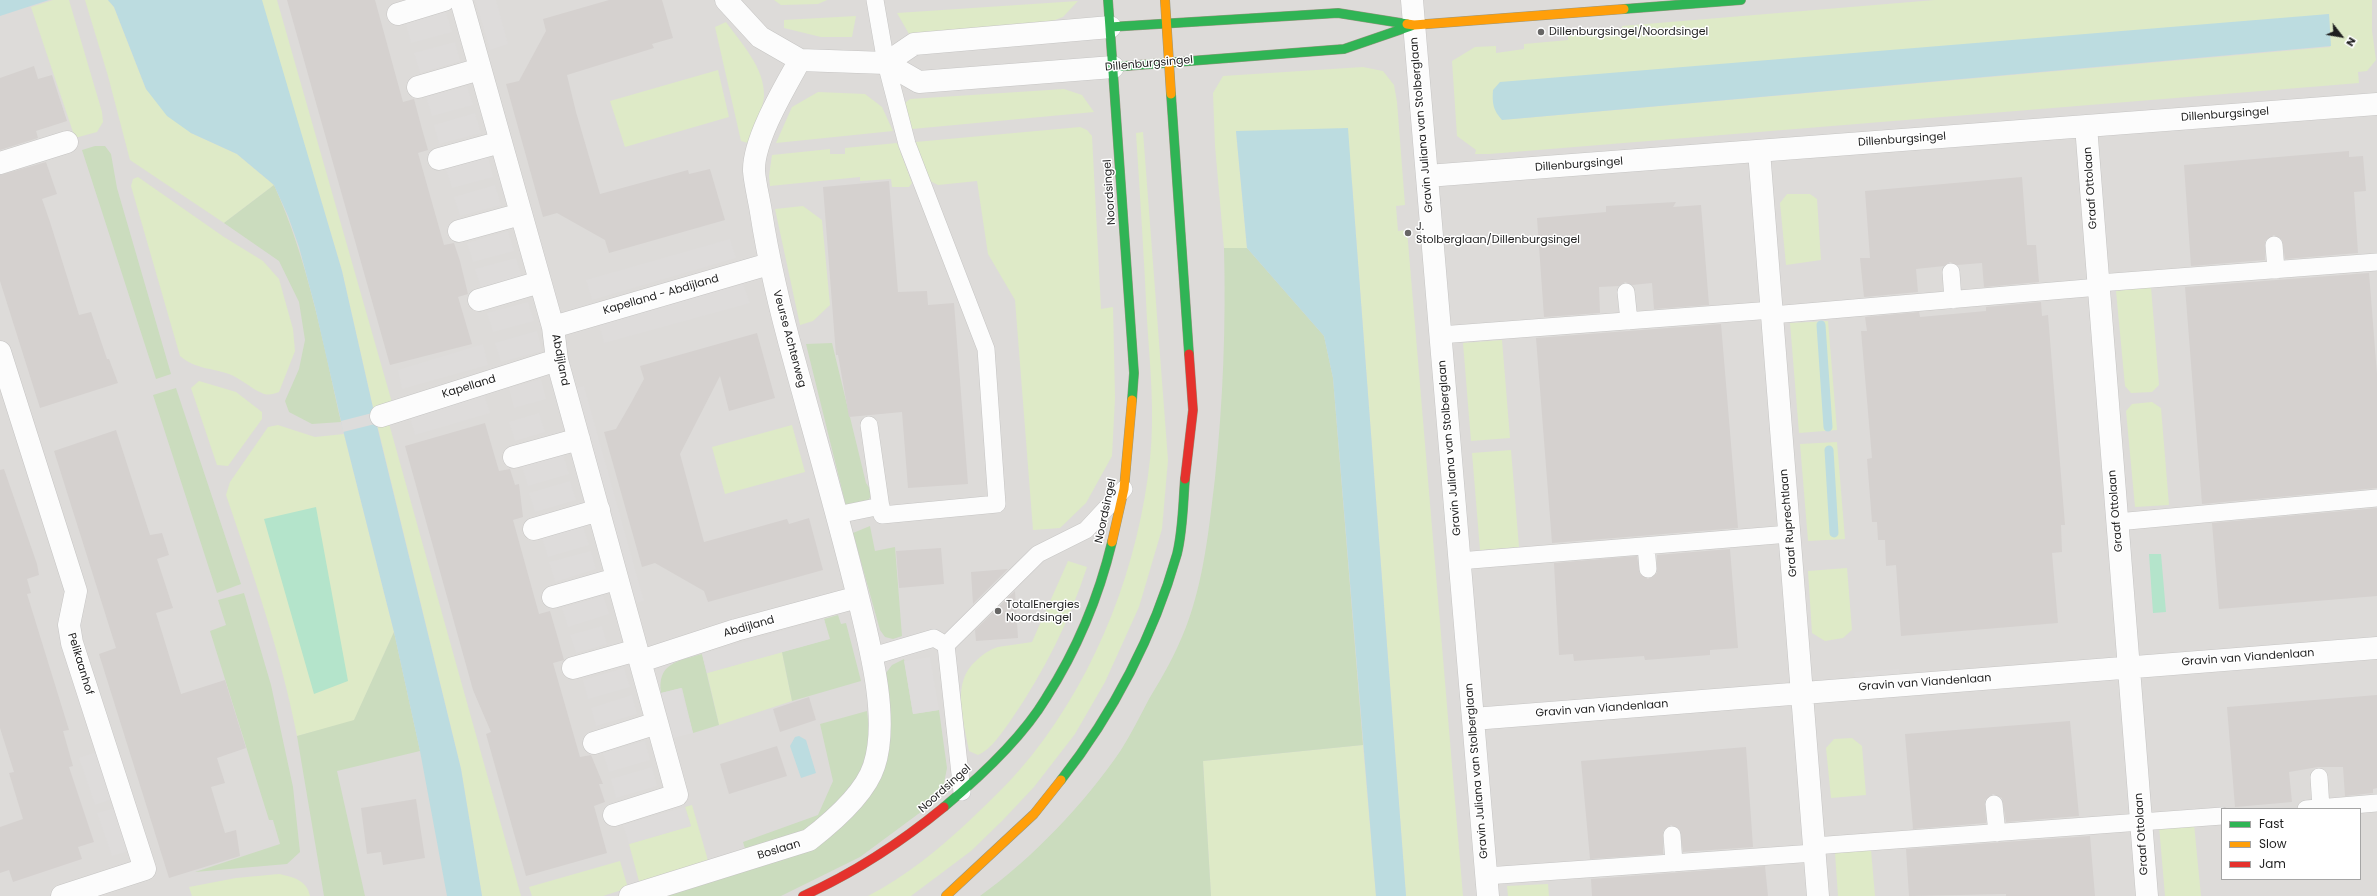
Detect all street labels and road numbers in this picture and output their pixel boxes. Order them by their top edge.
street label: Gravin Juliana van Stolberglaan [1408,37,1436,213]
street label: Dillenburgsingel [1104,54,1194,74]
street label: Dillenburgsingel [2181,105,2269,125]
street label: Dillenburgsingel [1858,130,1946,150]
street label: Graaf Ottolaan [2082,146,2100,230]
street label: Dillenburgsingel [1535,155,1623,175]
street label: Noordsingel [1101,159,1119,225]
street label: Kapelland - Abdijland [602,272,720,318]
street label: Veurse Achterweg [770,289,808,389]
street label: Abdijland [549,333,571,387]
street label: Gravin Juliana van Stolberglaan [1436,360,1464,536]
street label: Kapelland [440,373,498,401]
street label: Graaf Ruprechtlaan [1778,468,1800,578]
street label: Graaf Ottolaan [2106,469,2126,553]
street label: Noordsingel [1093,477,1119,545]
street label: Abdijland [722,613,776,641]
street label: Pelikaanhof [64,632,96,696]
street label: Gravin van Viandenlaan [2181,647,2315,669]
street label: Gravin van Viandenlaan [1858,672,1992,694]
street label: Gravin Juliana van Stolberglaan [1463,683,1491,859]
street label: Gravin van Viandenlaan [1535,698,1669,720]
street label: Noordsingel [916,762,974,816]
street label: Graaf Ottolaan [2133,792,2151,876]
street label: Boslaan [756,837,802,863]

